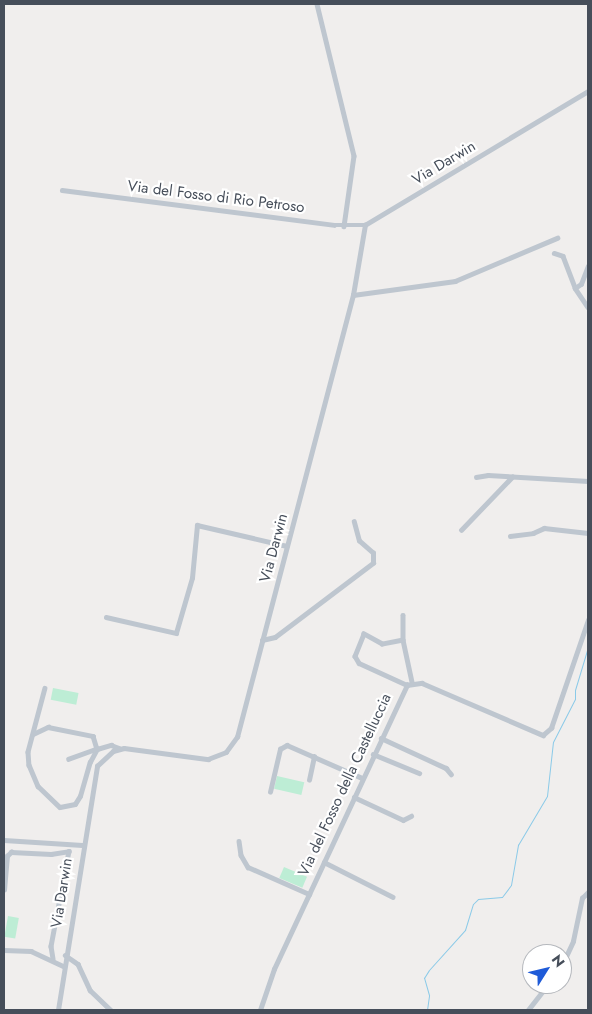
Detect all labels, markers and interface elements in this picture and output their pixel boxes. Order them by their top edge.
street label: Via Darwin [409,137,479,189]
street label: Via del Fosso di Rio Petroso [126,177,306,217]
street label: Via Darwin [256,512,292,584]
street label: Via del Fosso della Castelluccia [295,691,395,879]
street label: Via Darwin [48,857,76,929]
north arrow [522,944,572,994]
text: N [547,950,570,971]

